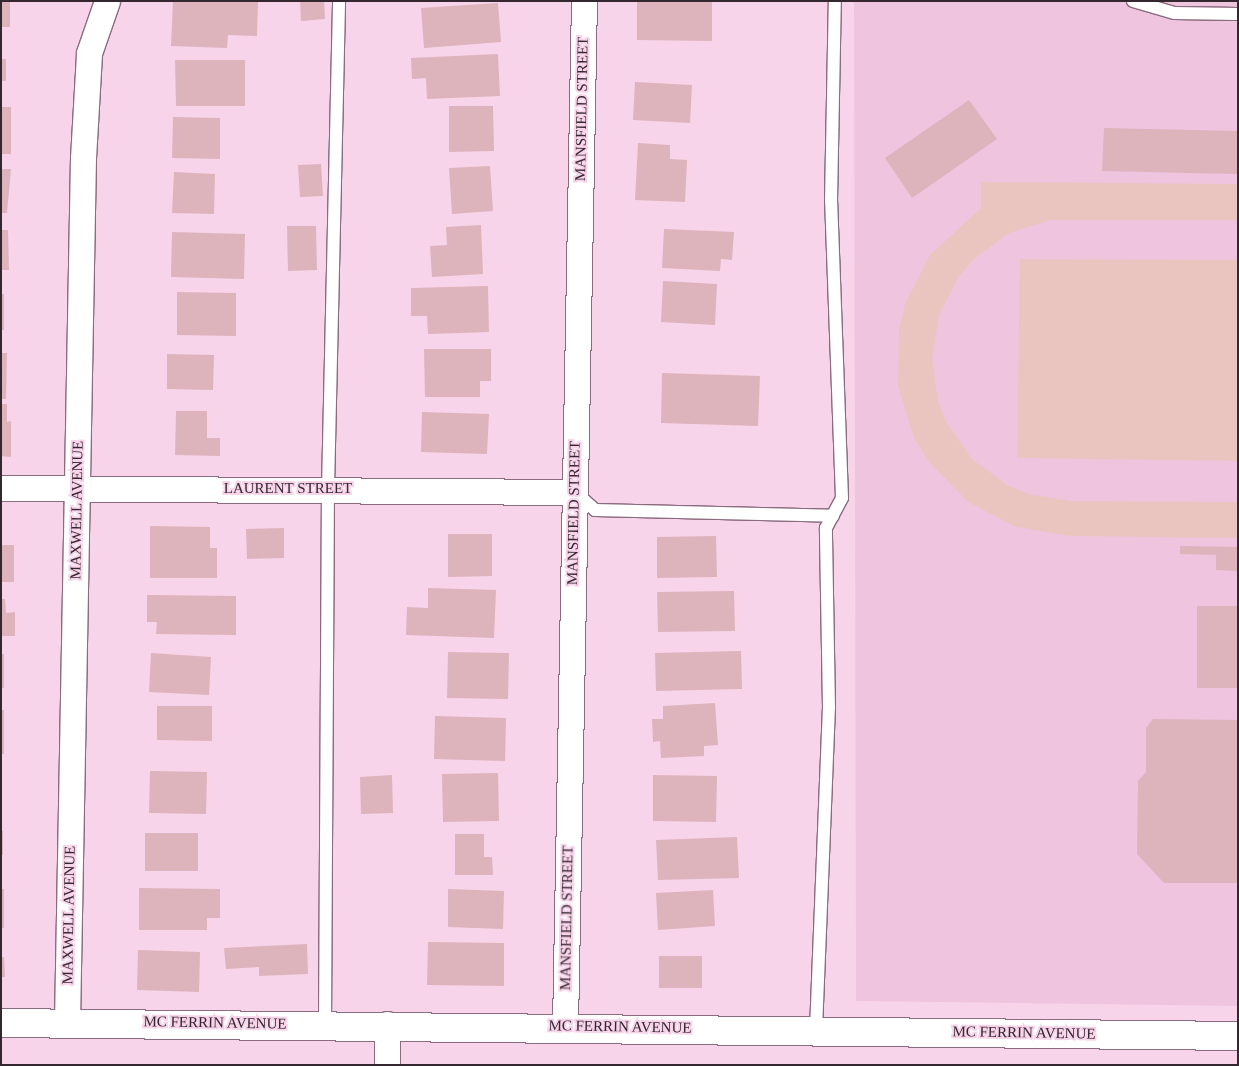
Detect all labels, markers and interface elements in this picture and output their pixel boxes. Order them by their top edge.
street label: MANSFIELD STREET [572,37,592,181]
street label: MAXWELL AVENUE [67,440,87,580]
street label: MANSFIELD STREET [564,441,584,585]
street label: LAURENT STREET [224,480,352,498]
street label: MAXWELL AVENUE [59,845,79,985]
street label: MANSFIELD STREET [557,846,577,990]
street label: MC FERRIN AVENUE [143,1013,287,1033]
street label: MC FERRIN AVENUE [548,1017,692,1037]
street label: MC FERRIN AVENUE [952,1023,1096,1043]

